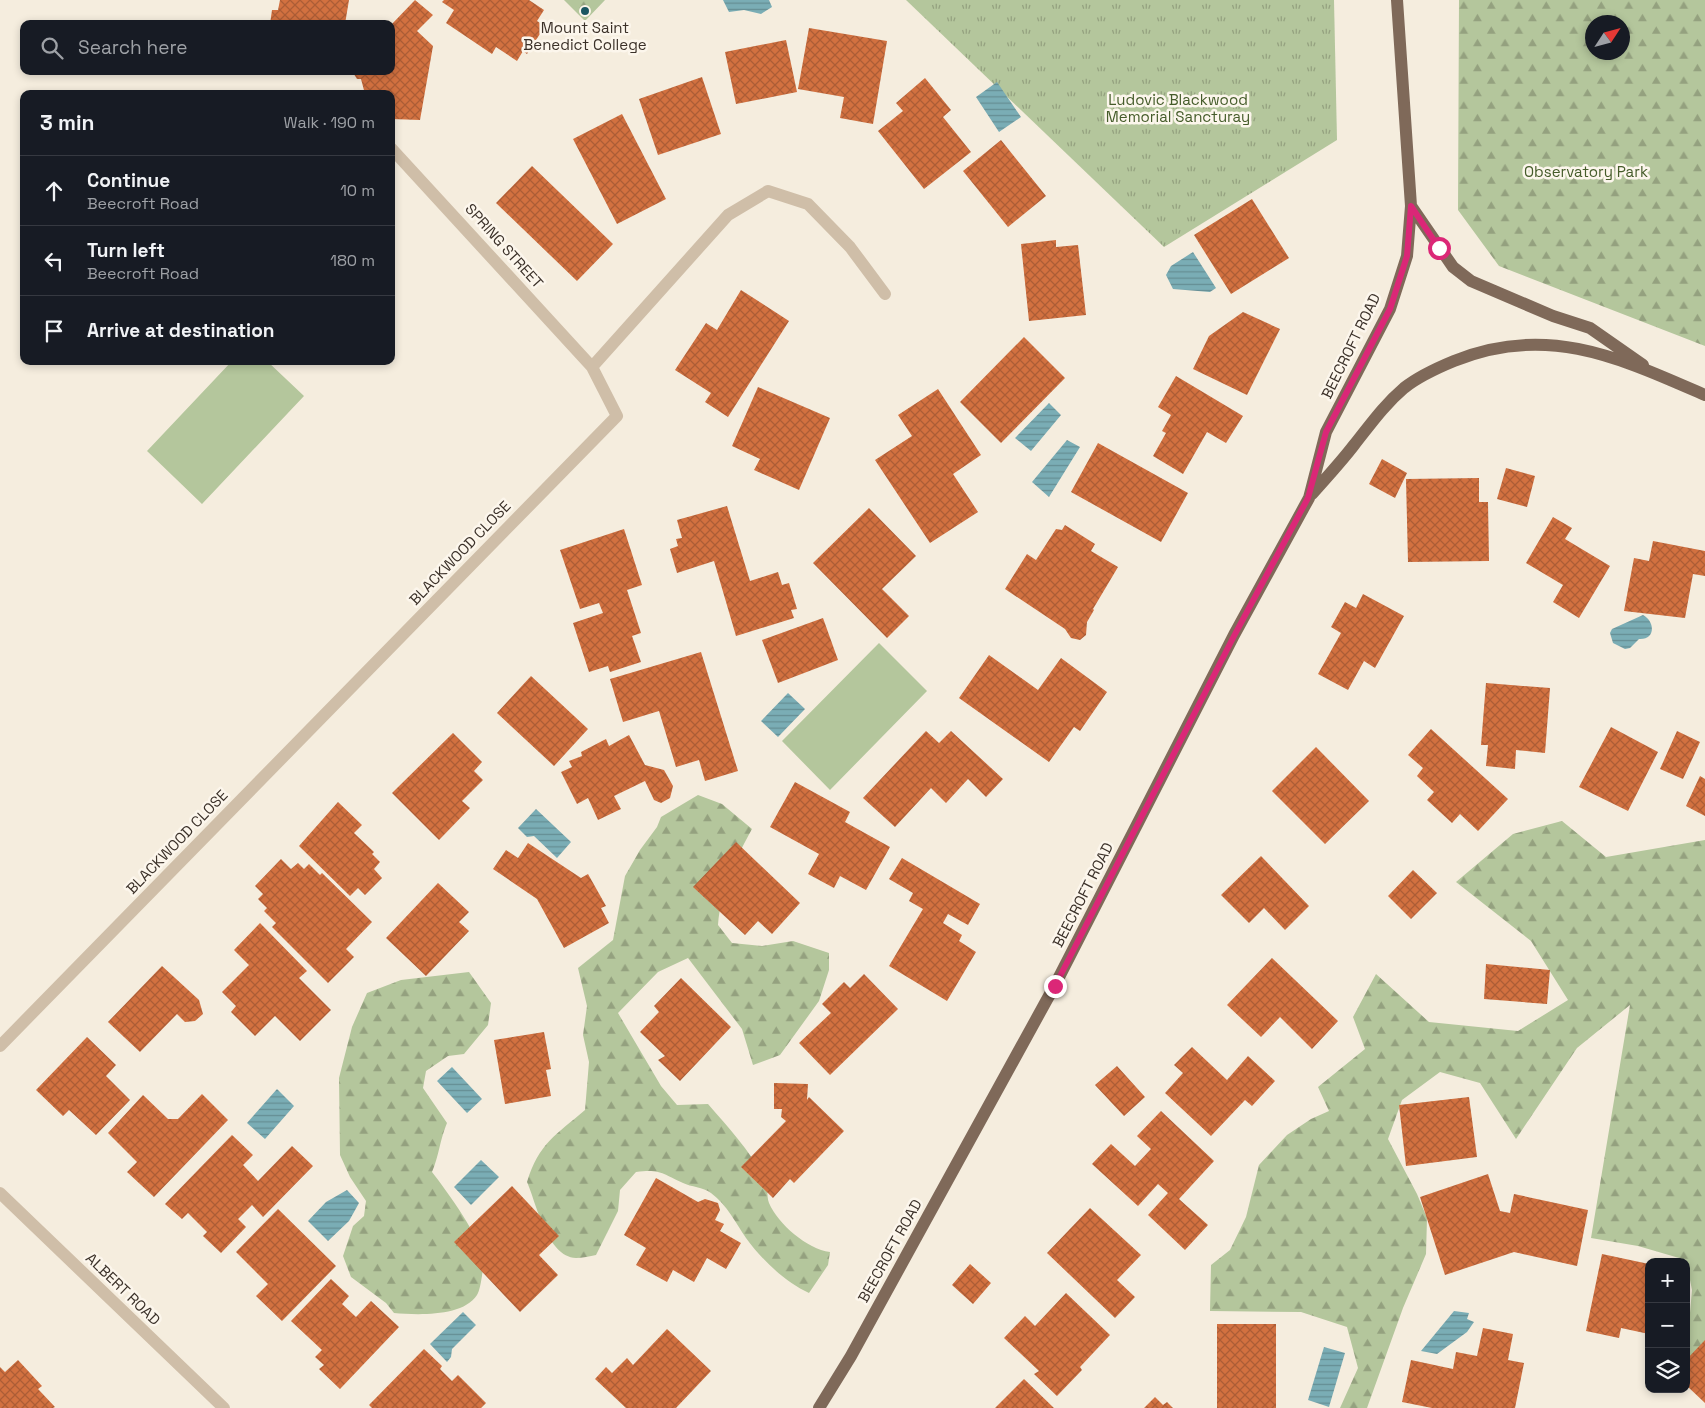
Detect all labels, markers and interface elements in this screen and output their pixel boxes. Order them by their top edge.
marker: Mount Saint Benedict College [579,5,591,17]
north arrow [1585,15,1630,60]
place label: Mount Saint Benedict College [523,18,647,54]
search box [20,20,395,75]
icon: search [38,34,66,62]
text: Search here [78,35,188,60]
park label: Ludovic Blackwood Memorial Sancturay [1106,90,1250,126]
text: 3 min [40,109,95,136]
text: Walk · 190 m [284,112,375,133]
park label: Observatory Park [1524,162,1648,181]
text: Continue [87,168,170,193]
icon: ahead [40,177,68,205]
text: 10 m [340,180,375,201]
text: Beecroft Road [87,193,199,214]
street label: SPRING STREET [461,199,548,292]
route start [1428,237,1451,260]
text: Turn left [87,238,165,263]
icon: left [40,247,68,275]
text: 180 m [330,250,375,271]
text: Beecroft Road [87,263,199,284]
street label: BEECROFT ROAD [1317,290,1384,402]
icon: arrive [40,317,68,345]
text: Arrive at destination [87,318,275,343]
street label: BLACKWOOD CLOSE [405,496,514,609]
street label: BLACKWOOD CLOSE [122,785,231,898]
street label: BEECROFT ROAD [1048,839,1117,950]
route end [1044,975,1067,998]
street label: BEECROFT ROAD [853,1196,926,1306]
street label: ALBERT ROAD [82,1248,165,1329]
map controls [1645,1258,1690,1393]
button: + [1645,1258,1690,1303]
button: − [1645,1303,1690,1348]
button: layers [1645,1348,1690,1393]

